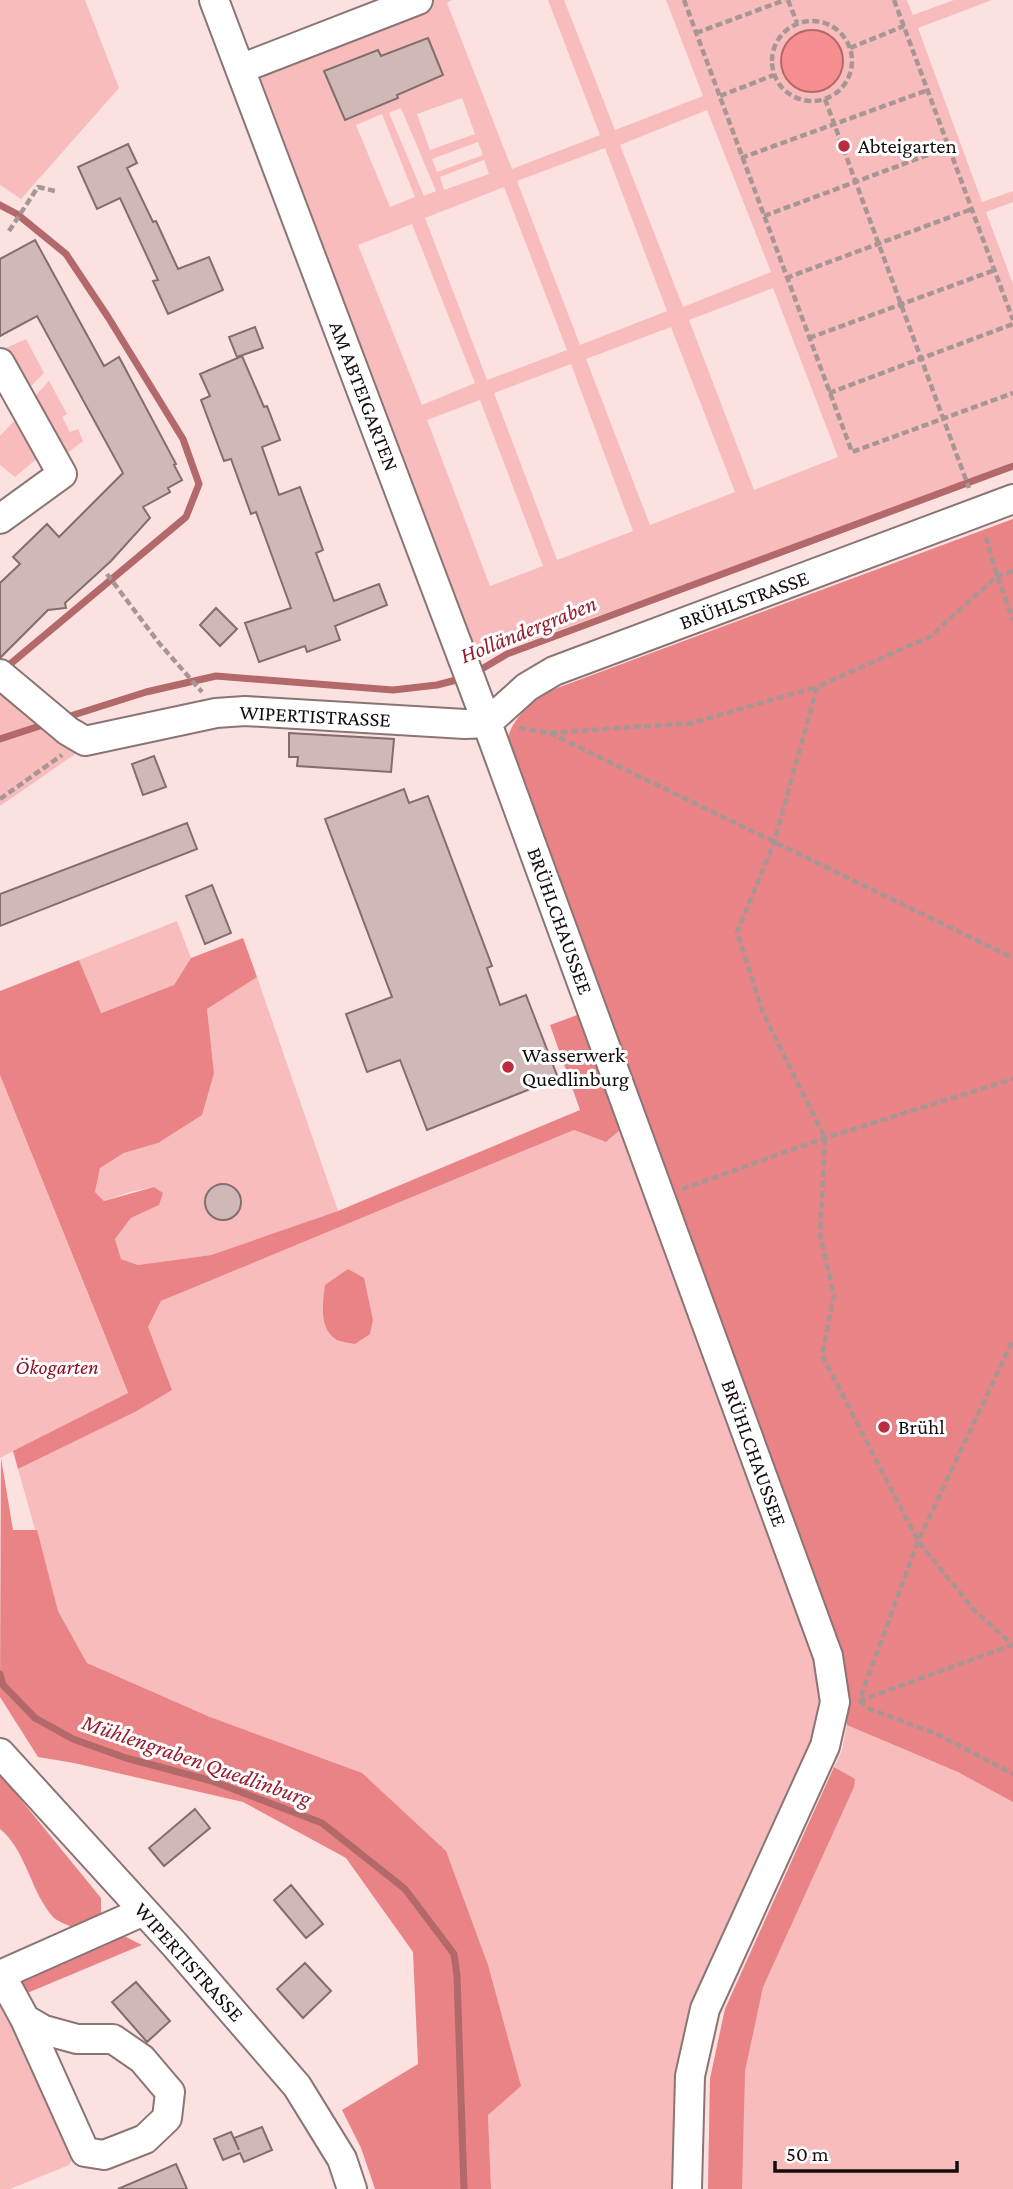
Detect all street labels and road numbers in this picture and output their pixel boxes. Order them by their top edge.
street label: AM ABTEIGARTEN [324,318,404,474]
street label: BRÜHLSTRASSE [676,566,812,634]
street label: WIPERTISTRASSE [239,700,391,732]
street label: BRÜHLCHAUSSEE [522,844,598,998]
street label: BRÜHLCHAUSSEE [716,1376,792,1530]
street label: WIPERTISTRASSE [129,1898,249,2026]

